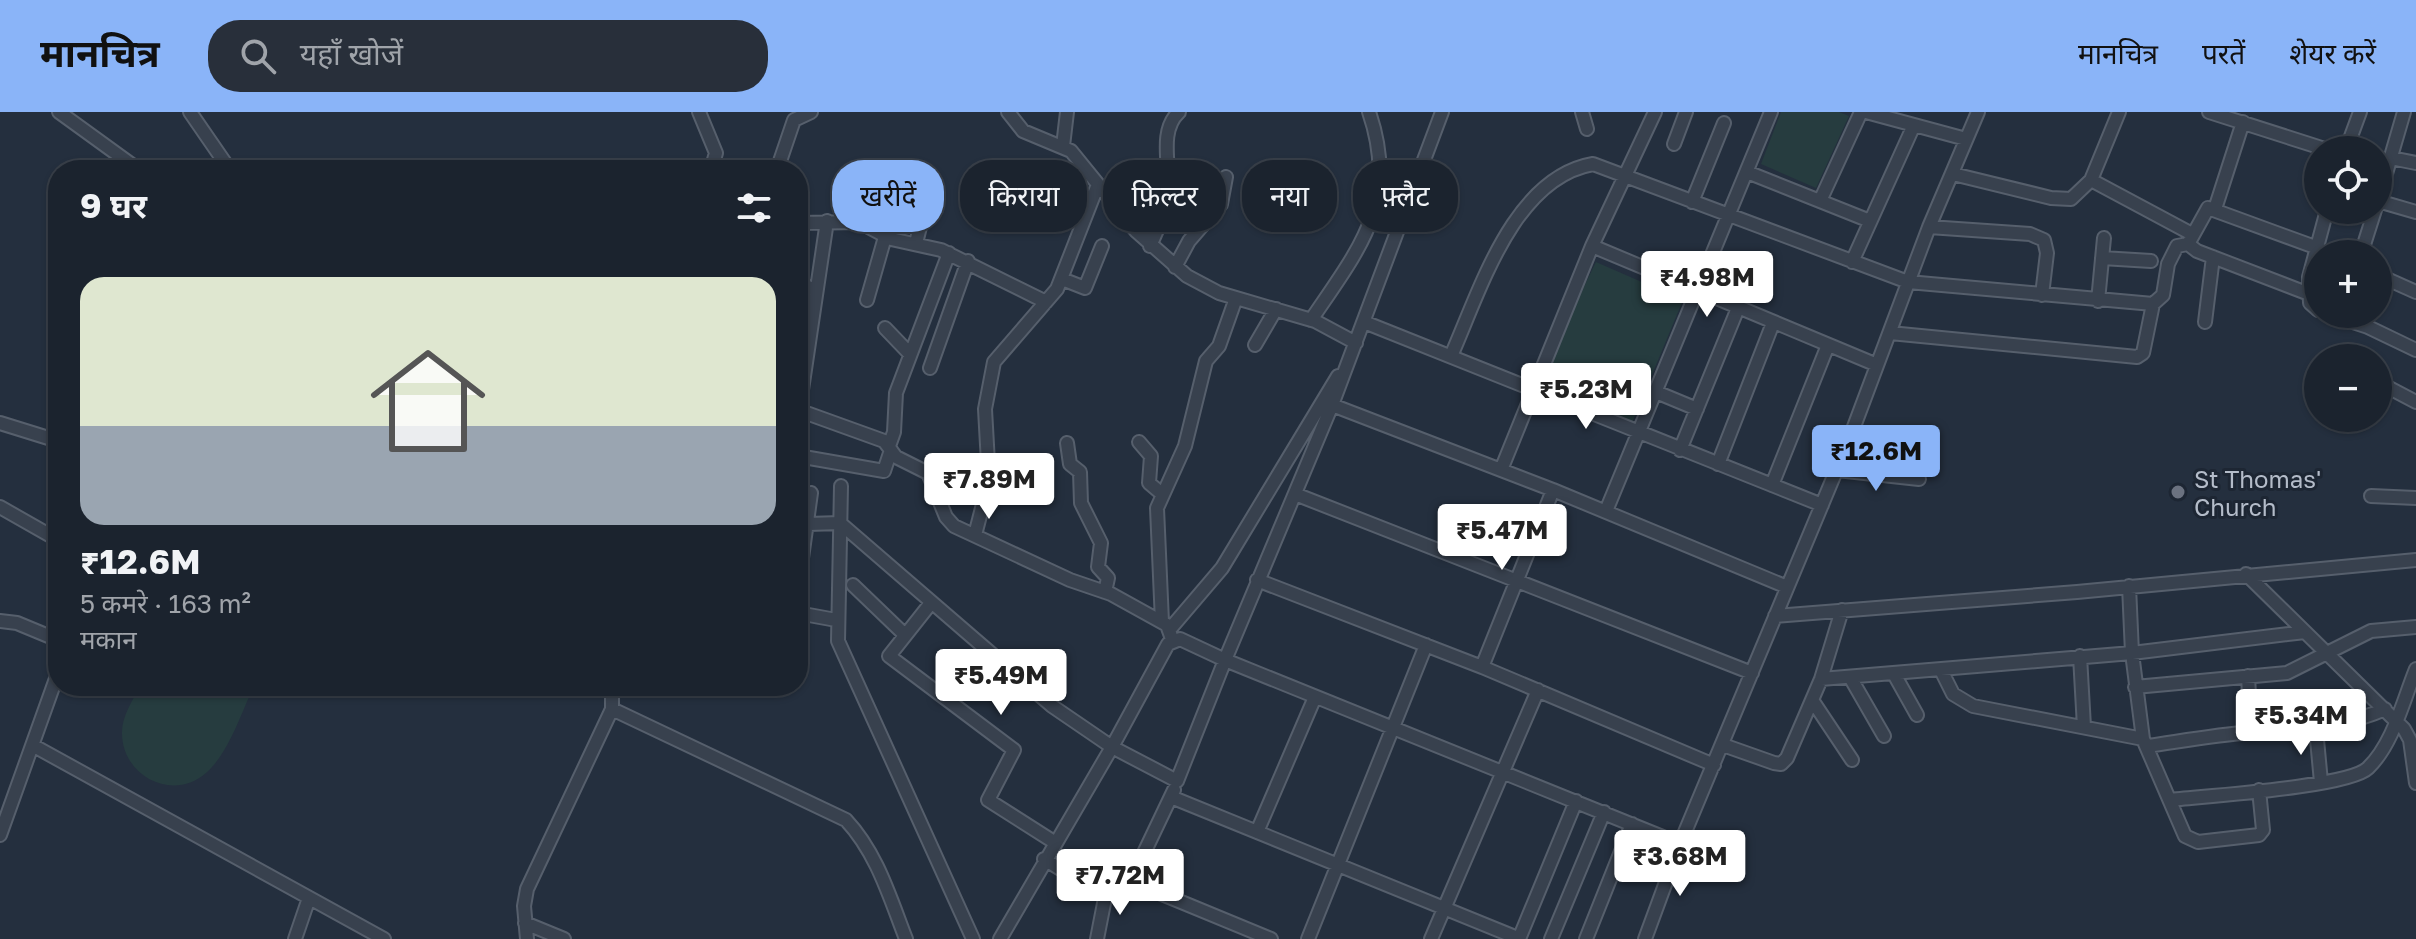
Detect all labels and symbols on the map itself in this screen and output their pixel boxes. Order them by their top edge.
pin: ₹4.98M [1642,251,1772,319]
pin: ₹5.23M [1521,363,1651,431]
pin: ₹12.6M [1811,425,1941,493]
pin: ₹7.89M [924,453,1054,521]
place label: St Thomas' Church [2194,464,2321,521]
marker: St Thomas' Church [2169,483,2187,501]
pin: ₹5.47M [1437,504,1567,572]
pin: ₹5.49M [936,649,1066,717]
pin: ₹5.34M [2236,689,2366,757]
pin: ₹3.68M [1615,830,1745,898]
pin: ₹7.72M [1055,849,1185,917]

